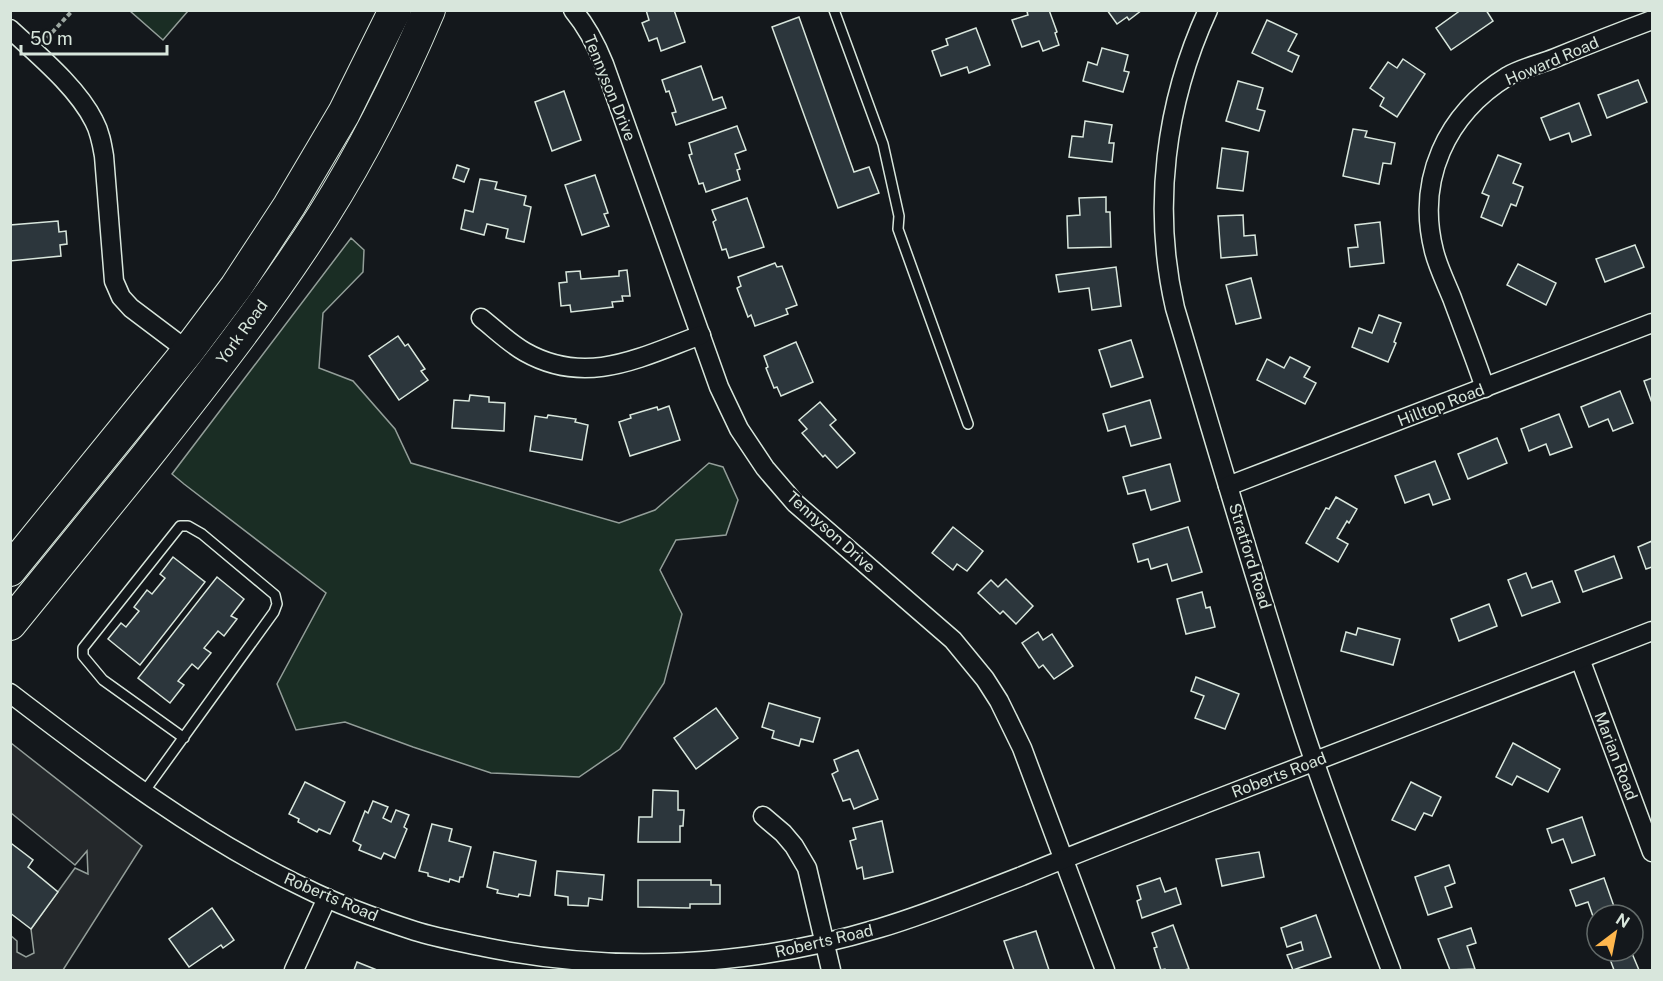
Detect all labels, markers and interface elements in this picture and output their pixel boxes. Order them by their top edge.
scale bar [21,18,166,56]
text: 50 m [30,28,73,49]
street label: Tennyson Drive [580,32,640,144]
street label: Howard Road [1502,33,1602,89]
street label: York Road [212,296,272,368]
street label: Hilltop Road [1395,380,1487,430]
street label: Tennyson Drive [783,487,879,577]
street label: Stratford Road [1225,501,1275,611]
street label: Marian Road [1590,709,1642,803]
street label: Roberts Road [1229,748,1329,802]
street label: Roberts Road [281,869,381,925]
north arrow [1585,903,1645,963]
text: N [1612,909,1633,932]
street label: Roberts Road [773,920,875,962]

